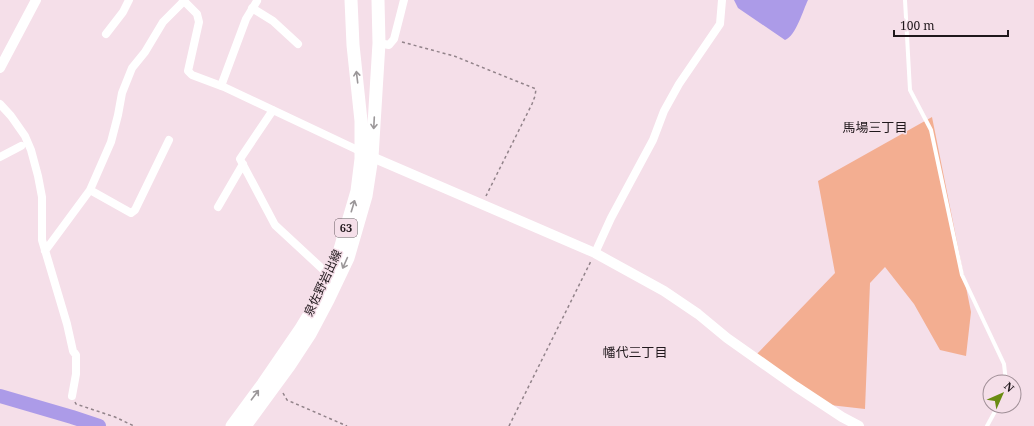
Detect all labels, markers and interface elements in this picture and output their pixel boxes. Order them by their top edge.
scale bar [894,12,1008,38]
text: 100 m [900,17,935,34]
one-way arrow [353,71,361,84]
one-way arrow [370,116,377,129]
district label: 馬場三丁目 [842,118,908,136]
one-way arrow [350,200,357,213]
road number: 63 [335,219,357,237]
street label: 泉佐野岩出線 [300,247,345,319]
one-way arrow [341,257,349,269]
district label: 幡代三丁目 [602,343,668,361]
north arrow [982,374,1022,414]
text: N [1001,378,1018,395]
one-way arrow [251,389,259,400]

